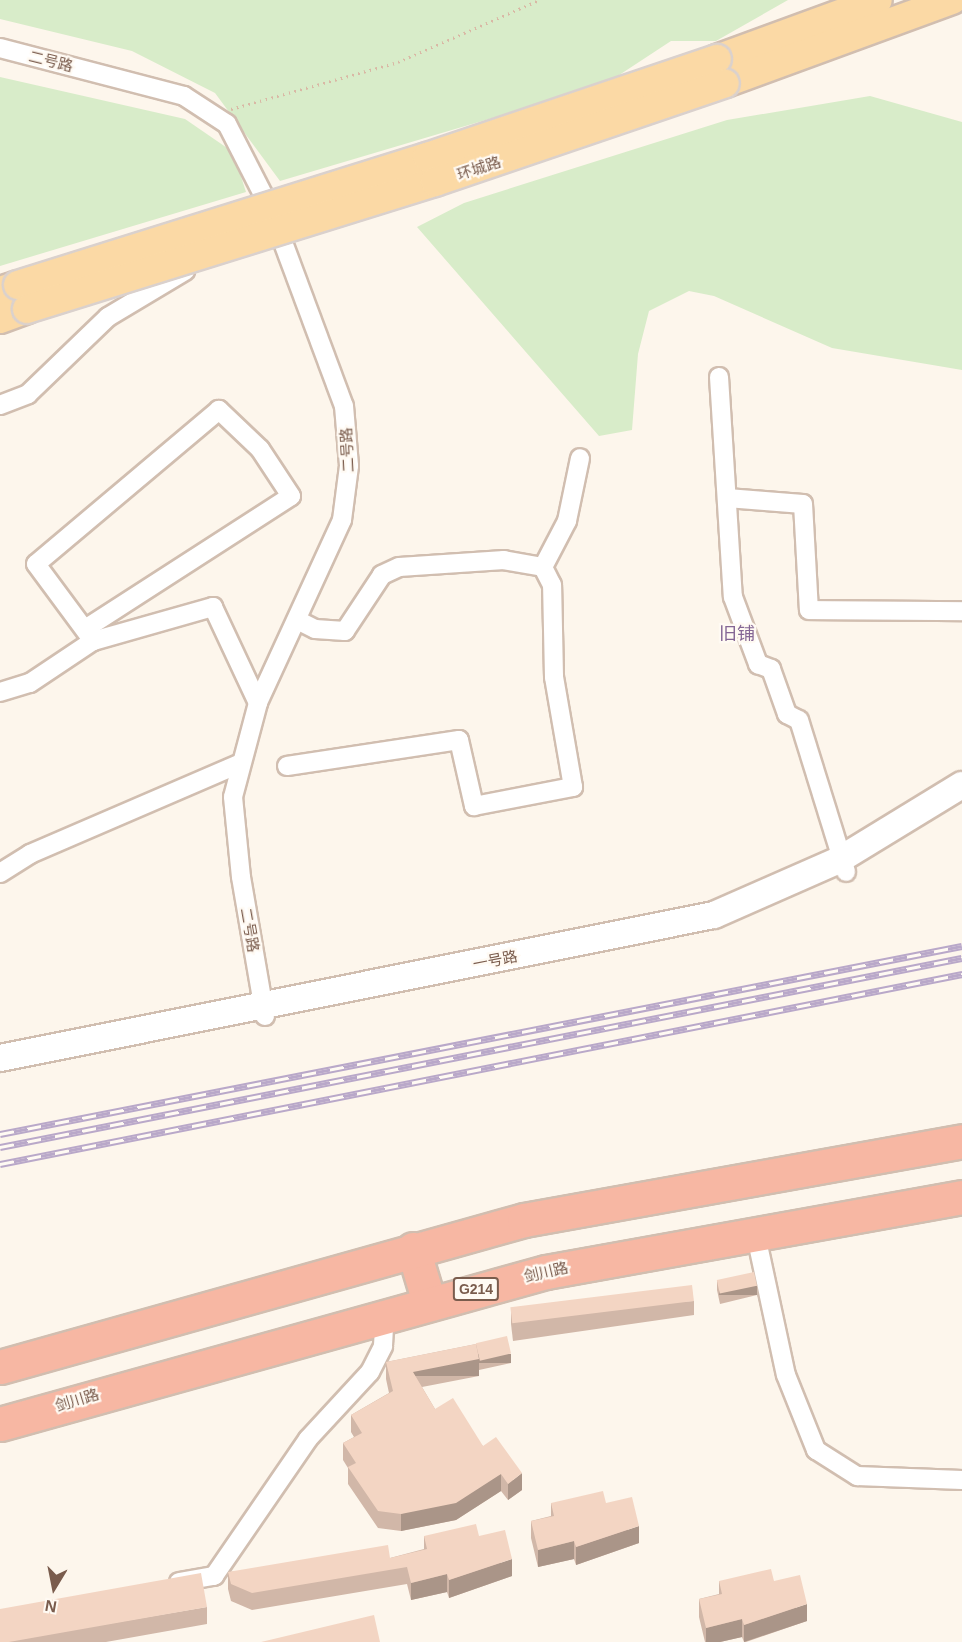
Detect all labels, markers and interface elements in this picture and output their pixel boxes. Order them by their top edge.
street label: 二号路 [27,47,75,75]
street label: 环城路 [455,152,503,184]
street label: 二号路 [337,427,357,473]
district label: 旧铺 [719,623,755,645]
street label: 二号路 [237,906,263,954]
street label: 一号路 [471,947,519,973]
street label: 剑川路 [522,1258,570,1286]
road number: G214 [452,1278,500,1300]
street label: 剑川路 [53,1385,101,1415]
north arrow [24,1558,84,1618]
text: N [44,1597,58,1616]

